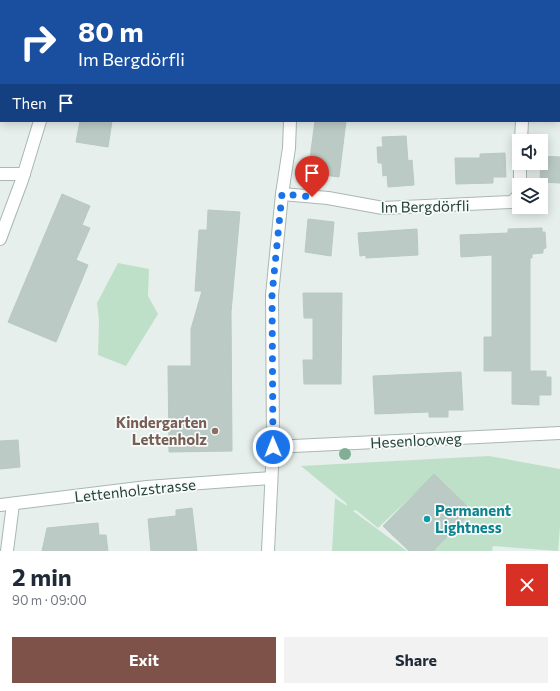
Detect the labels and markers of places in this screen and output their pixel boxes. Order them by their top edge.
pin [295,156,329,197]
place label: Kindergarten Lettenholz [116,413,207,448]
marker: Kindergarten Lettenholz [210,426,220,436]
place label: Permanent Lightness [435,501,511,536]
marker: Permanent Lightness [422,514,432,524]

